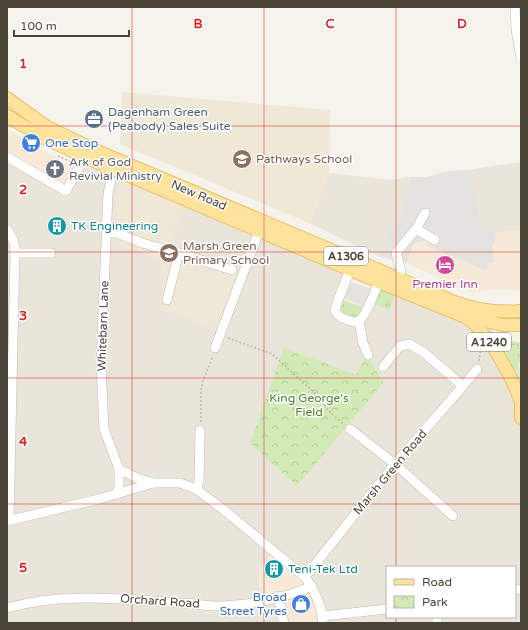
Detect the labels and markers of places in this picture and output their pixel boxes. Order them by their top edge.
place label: Dagenham Green (Peabody) Sales Suite [108,105,231,133]
office icon: Dagenham Green (Peabody) Sales Suite [83,108,105,130]
supermarket icon: One Stop [20,132,42,154]
place label: One Stop [45,136,98,150]
school or university icon: Pathways School [231,148,253,170]
place label: Pathways School [256,152,352,166]
place label: Ark of God Revivial Ministry [69,155,162,183]
church icon: Ark of God Revivial Ministry [44,158,66,180]
building icon: TK Engineering [46,215,68,237]
place label: TK Engineering [71,219,158,233]
place label: Marsh Green Primary School [183,239,269,267]
school or university icon: Marsh Green Primary School [158,242,180,264]
hotel icon: Premier Inn [434,254,456,276]
place label: Premier Inn [412,277,478,291]
building icon: Teni-Tek Ltd [263,558,285,580]
place label: Teni-Tek Ltd [288,562,358,576]
place label: Broad Street Tyres [220,590,287,618]
shop icon: Broad Street Tyres [290,593,312,615]

